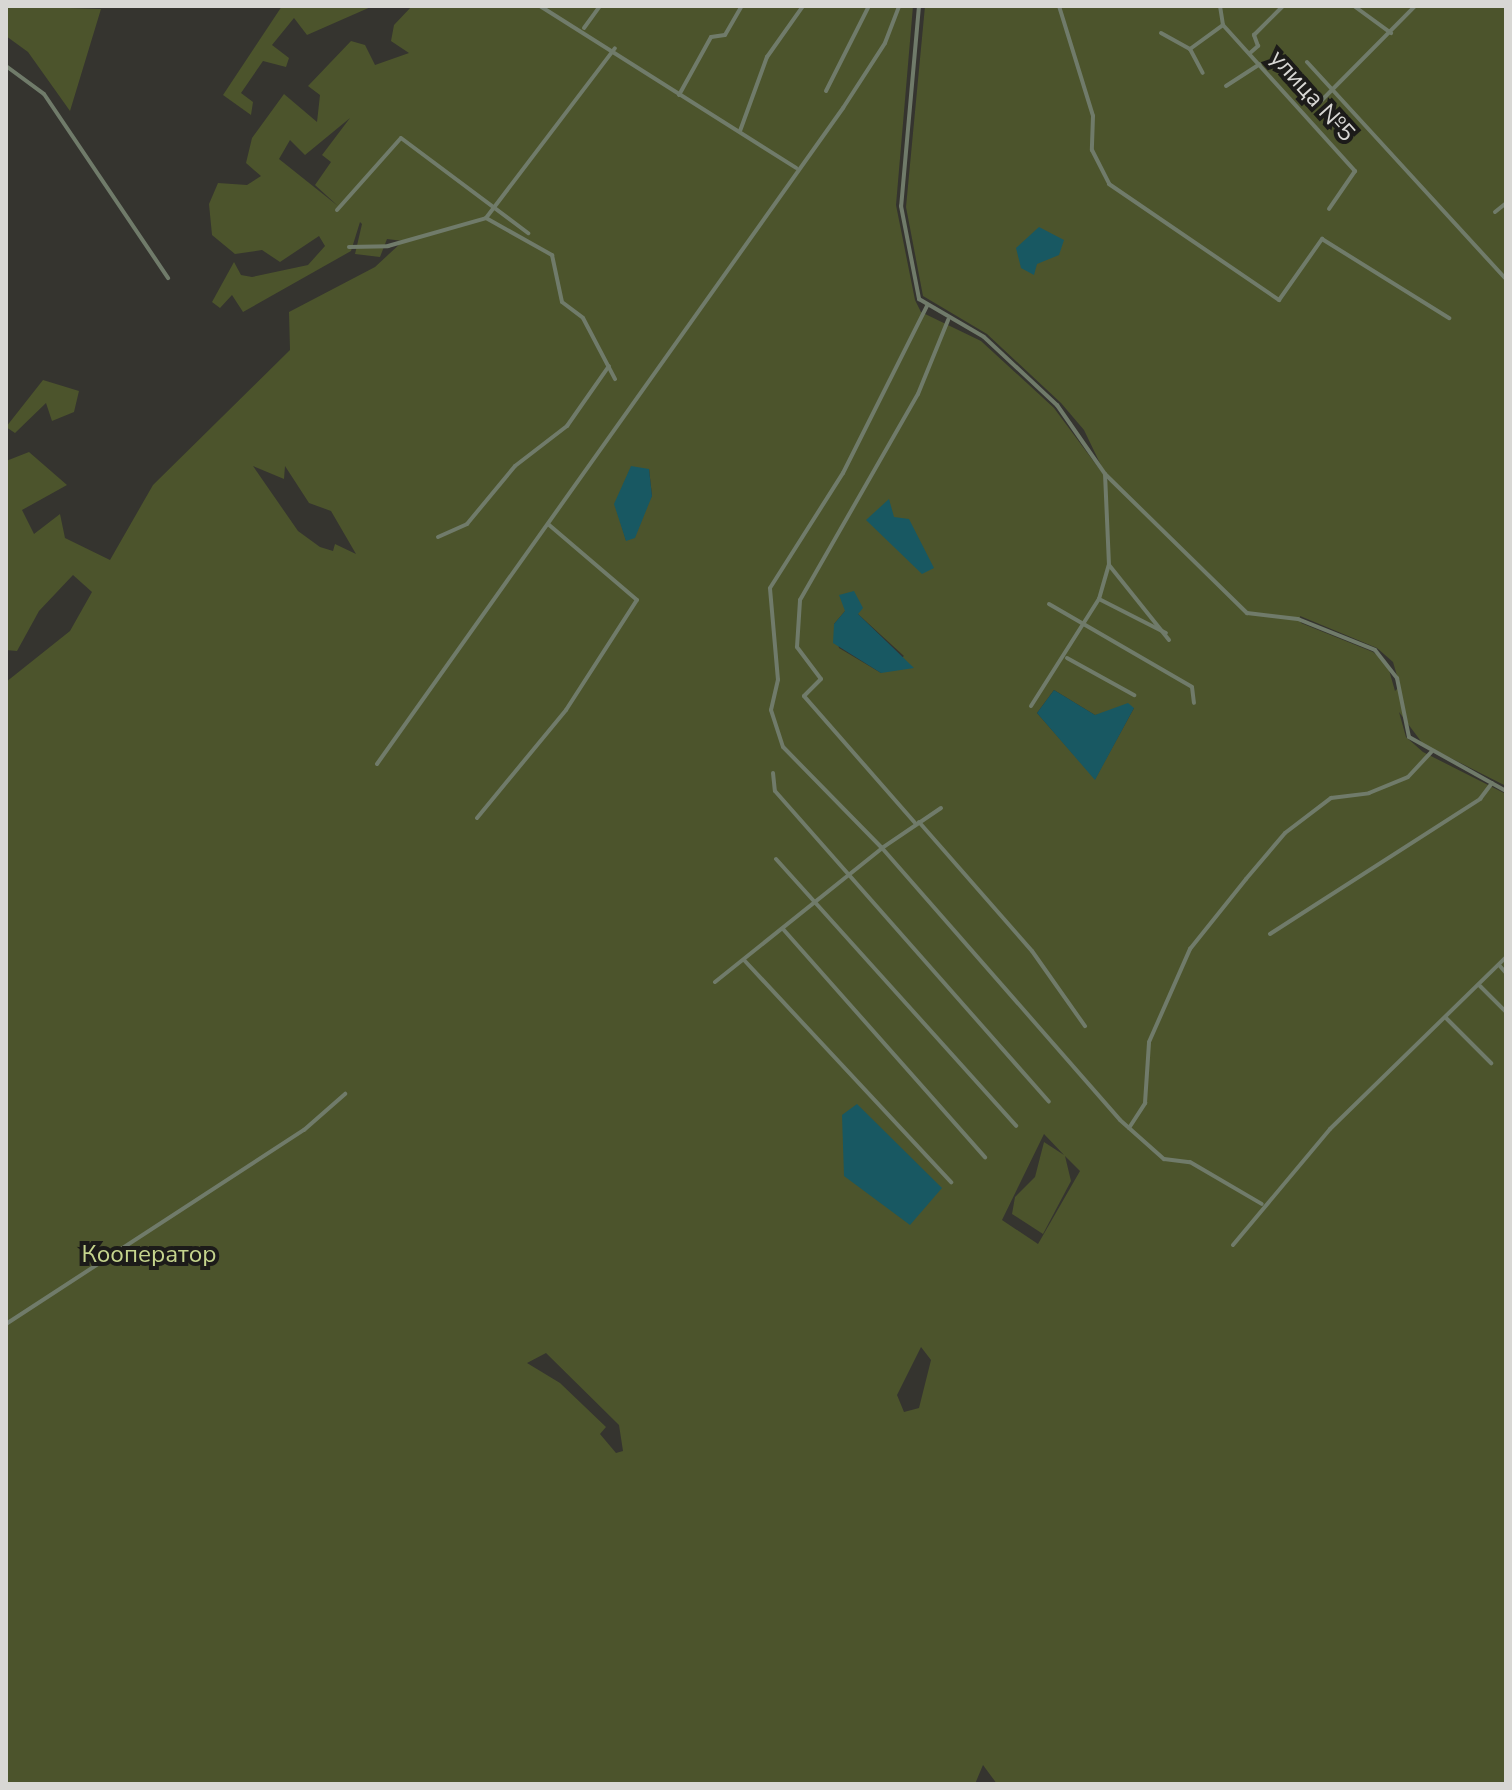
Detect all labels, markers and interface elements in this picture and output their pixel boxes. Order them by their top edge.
street label: улица №5 [1263,44,1361,148]
park label: Кооператор [81,1241,217,1269]

